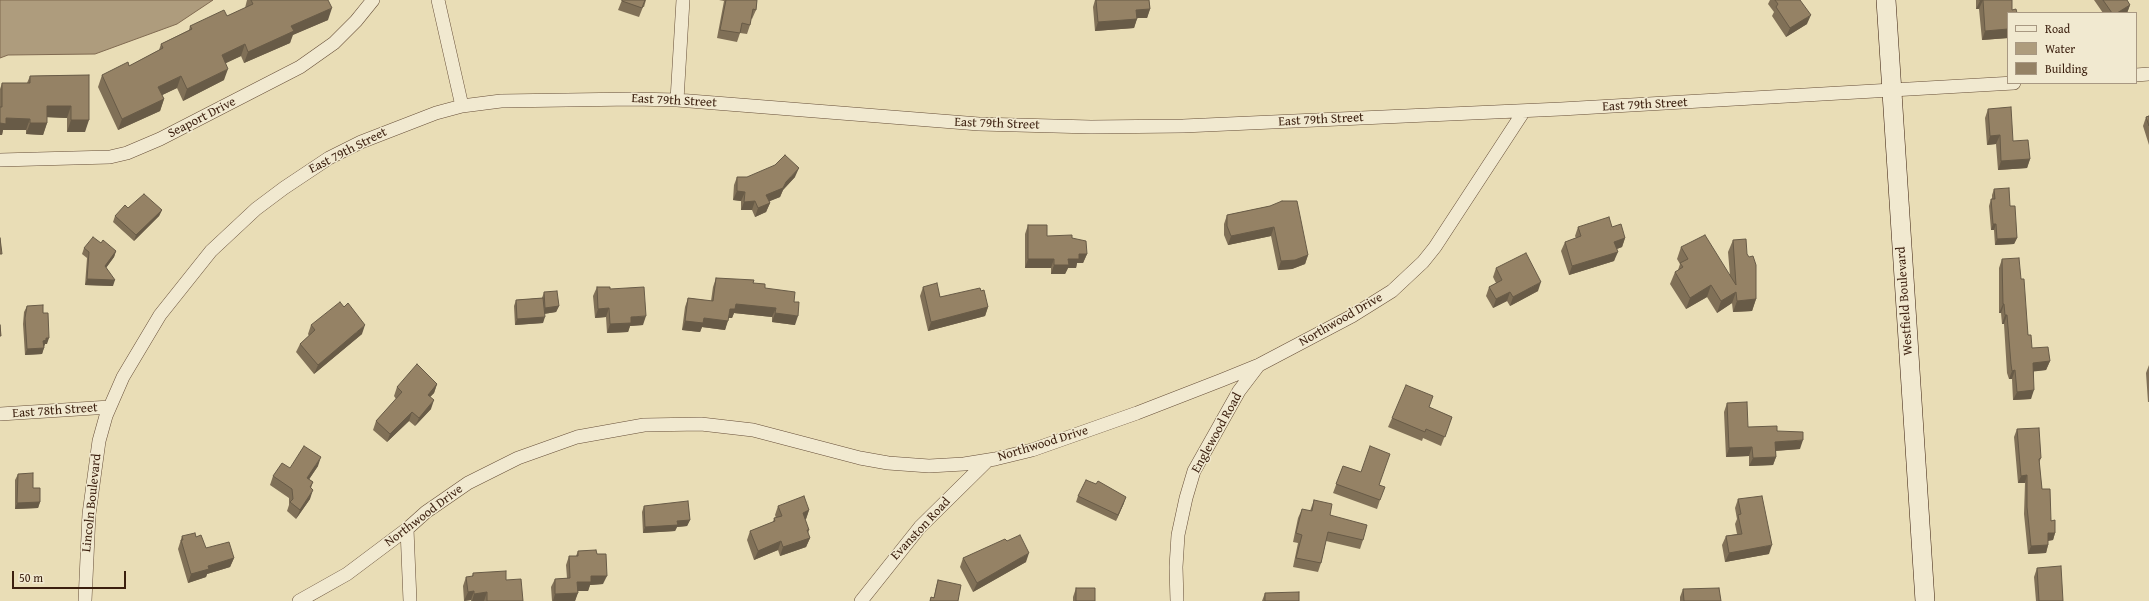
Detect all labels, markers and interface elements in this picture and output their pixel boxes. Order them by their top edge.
legend [2007,12,2137,84]
text: Road [2045,20,2070,37]
text: Water [2045,40,2075,57]
text: Building [2045,60,2088,77]
street label: East 79th Street [631,91,717,111]
street label: Seaport Drive [165,94,239,142]
street label: East 79th Street [1602,95,1688,115]
street label: East 79th Street [1278,110,1364,130]
street label: East 79th Street [954,115,1040,133]
street label: East 79th Street [306,125,390,177]
street label: Westfield Boulevard [1893,246,1917,356]
street label: Northwood Drive [1297,290,1385,350]
street label: Englewood Road [1189,390,1245,476]
street label: East 78th Street [12,400,98,422]
street label: Northwood Drive [996,423,1090,465]
street label: Lincoln Boulevard [79,453,105,553]
street label: Northwood Drive [382,482,466,550]
street label: Evanston Road [888,494,954,564]
scale bar [14,563,128,589]
text: 50 m [19,569,43,586]

